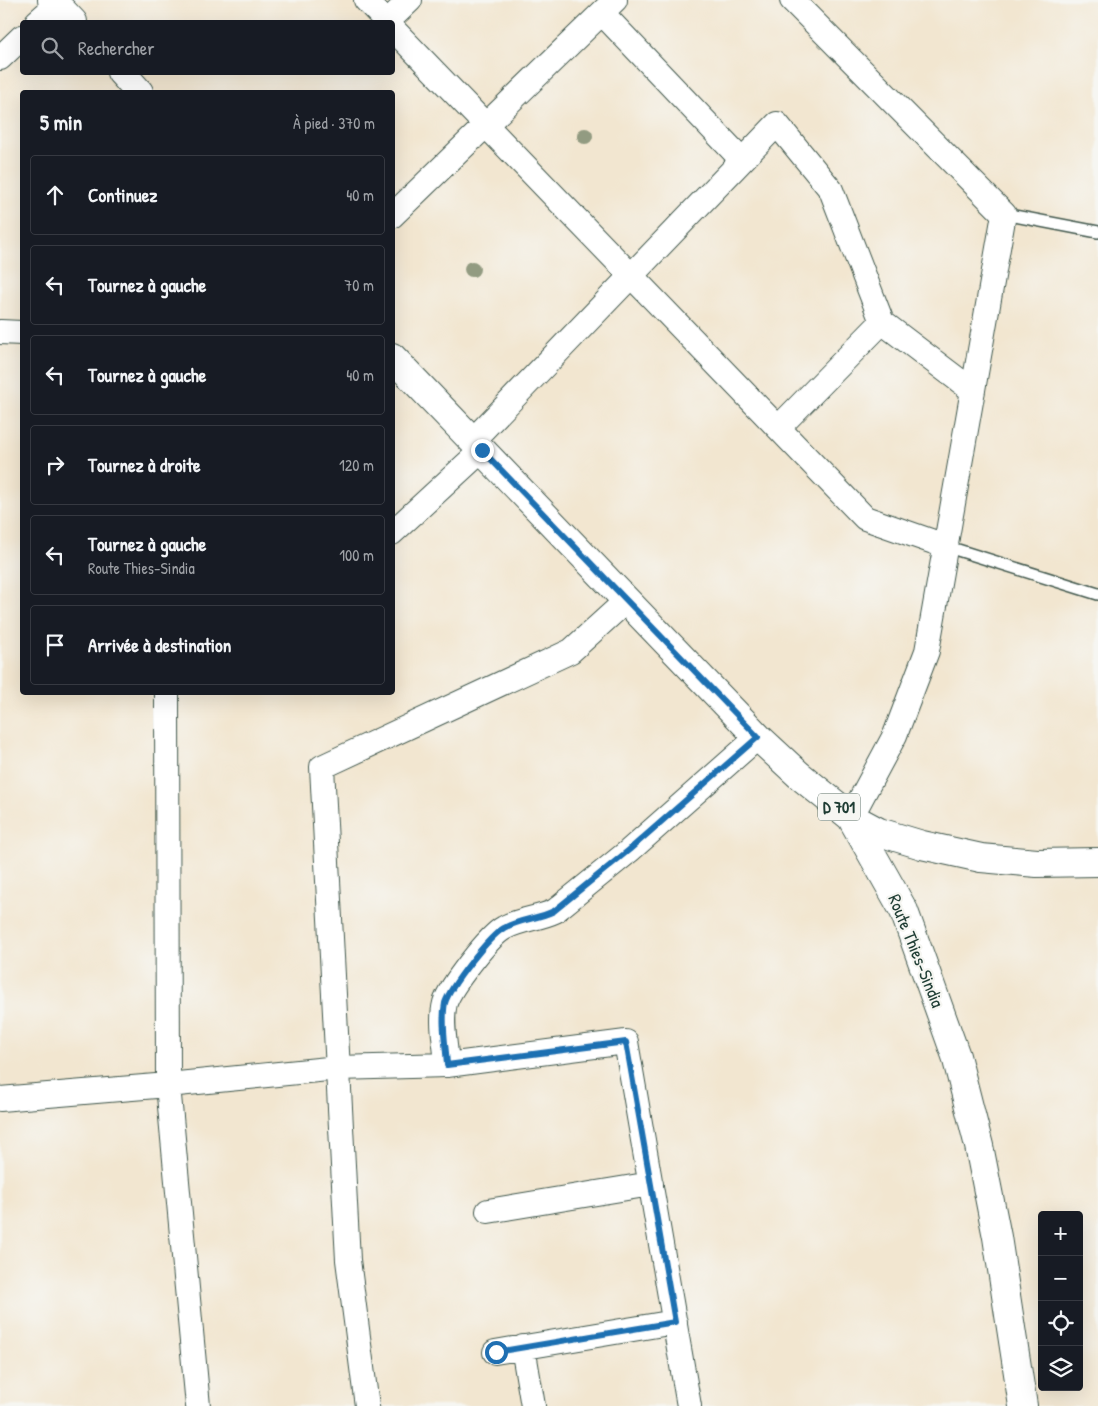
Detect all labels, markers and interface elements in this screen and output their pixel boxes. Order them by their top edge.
search box [20,20,395,75]
icon: search [38,34,66,62]
text: Rechercher [78,35,155,61]
text: 5 min [40,108,82,137]
text: À pied · 370 m [293,112,375,134]
icon: ahead [41,181,69,209]
text: Continuez [88,182,157,208]
text: 40 m [346,184,374,206]
icon: left [41,271,69,299]
text: Tournez à gauche [88,272,206,298]
text: 70 m [344,274,374,296]
icon: left [41,361,69,389]
text: Tournez à gauche [88,362,206,388]
text: 40 m [346,364,374,386]
route end [471,439,494,462]
icon: right [41,451,69,479]
text: Tournez à droite [88,452,201,478]
text: 120 m [339,454,374,476]
text: Tournez à gauche [88,531,206,557]
icon: left [41,541,69,569]
text: 100 m [339,544,374,566]
text: Route Thies-Sindia [88,557,195,579]
icon: arrive [41,631,69,659]
text: Arrivée à destination [88,632,231,658]
road number: D 701 [818,794,860,820]
street label: Route Thies-Sindia [882,890,951,1011]
map controls [1038,1211,1083,1391]
button: + [1038,1211,1083,1256]
button: − [1038,1256,1083,1301]
button: locate [1038,1301,1083,1346]
route start [485,1341,508,1364]
button: layers [1038,1346,1083,1391]

